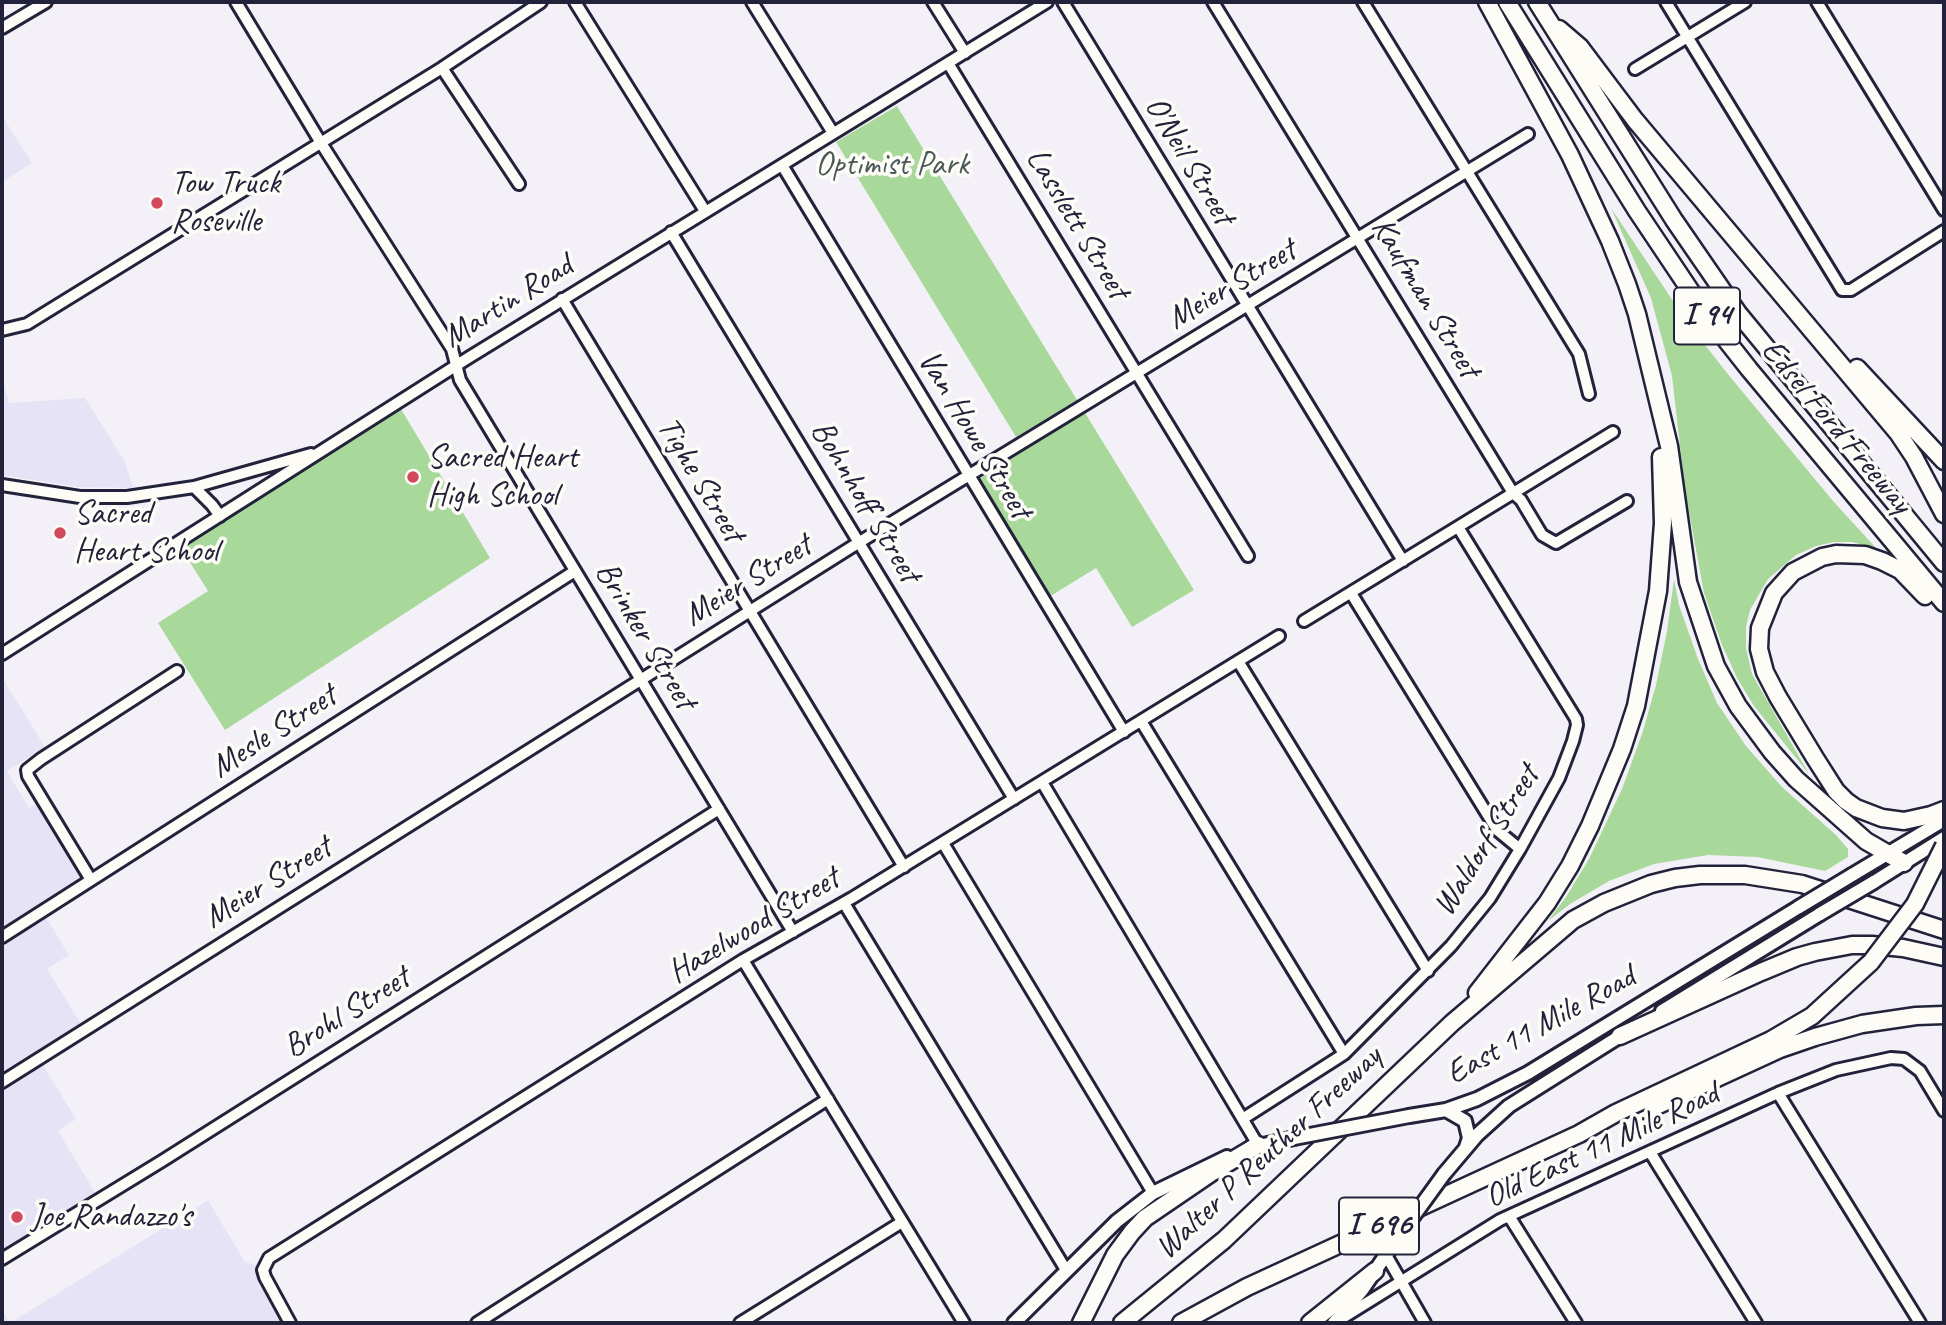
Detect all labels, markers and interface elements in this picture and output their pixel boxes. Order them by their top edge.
street label: O'Neil Street [1135,90,1243,232]
street label: Lasslett Street [1017,141,1137,307]
park label: Optimist Park [815,145,969,185]
place label: Tow Truck Roseville [171,164,280,242]
marker: Tow Truck Roseville [149,195,165,211]
street label: Kaufman Street [1362,211,1488,385]
street label: Meier Street [1160,231,1304,339]
street label: Martin Road [436,247,580,357]
road number: I 94 [1674,288,1740,344]
street label: Edsel Ford Freeway [1752,332,1920,522]
street label: Van Howe Street [908,344,1040,526]
street label: Tighe Street [647,410,753,550]
street label: Bohnhoff Street [801,414,929,590]
place label: Sacred Heart High School [427,438,578,516]
marker: Sacred Heart High School [405,469,421,485]
place label: Sacred Heart School [74,494,218,572]
marker: Sacred Heart School [52,525,68,541]
street label: Meier Street [677,526,819,636]
street label: Brinker Street [586,555,704,717]
street label: Mesle Street [204,677,344,787]
street label: Waldorf Street [1425,759,1549,923]
street label: Meier Street [197,828,339,938]
street label: Hazelwood Street [661,859,847,993]
street label: East 11 Mile Road [1440,958,1642,1094]
street label: Brohl Street [277,959,417,1067]
street label: Walter P Reuther Freeway [1148,1038,1390,1268]
street label: Old East 11 Mile Road [1479,1075,1725,1217]
place label: Joe Randazzo's [31,1197,192,1237]
road number: I 696 [1339,1198,1419,1254]
marker: Joe Randazzo's [9,1209,25,1225]

